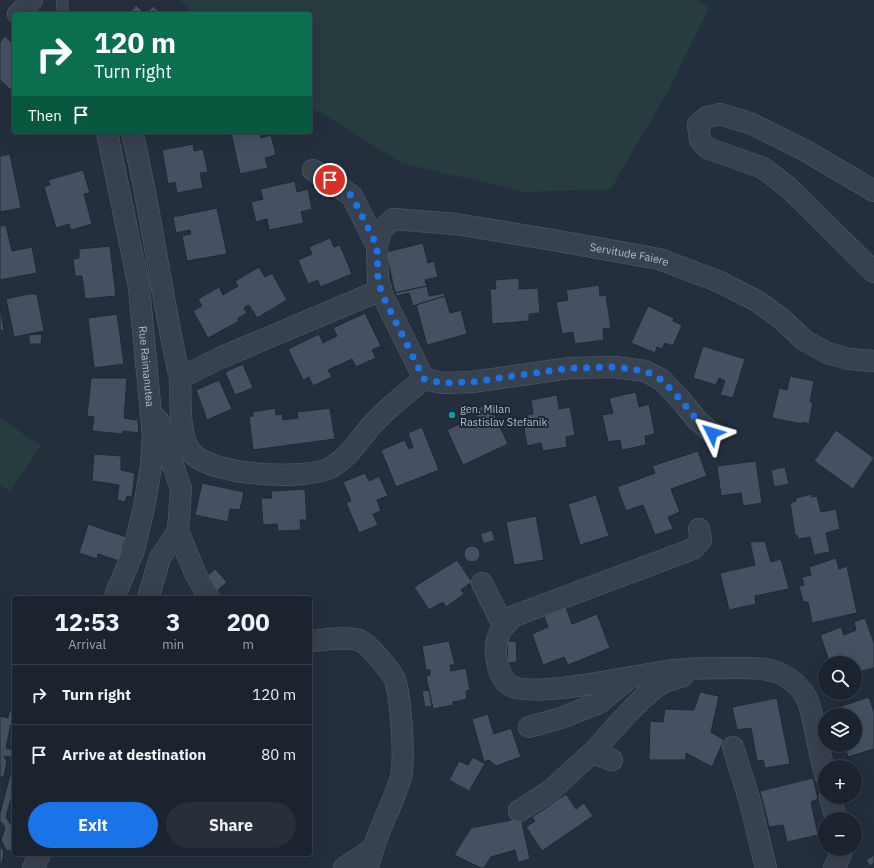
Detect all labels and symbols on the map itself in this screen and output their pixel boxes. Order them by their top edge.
pin [313,163,347,197]
street label: Servitude Faiere [589,240,671,269]
street label: Rue Raimanutea [136,325,157,408]
place label: gen. Milan Rastislav Stefanik [460,402,548,429]
marker: gen. Milan Rastislav Stefanik [447,410,457,420]
position arrow [691,412,733,454]

